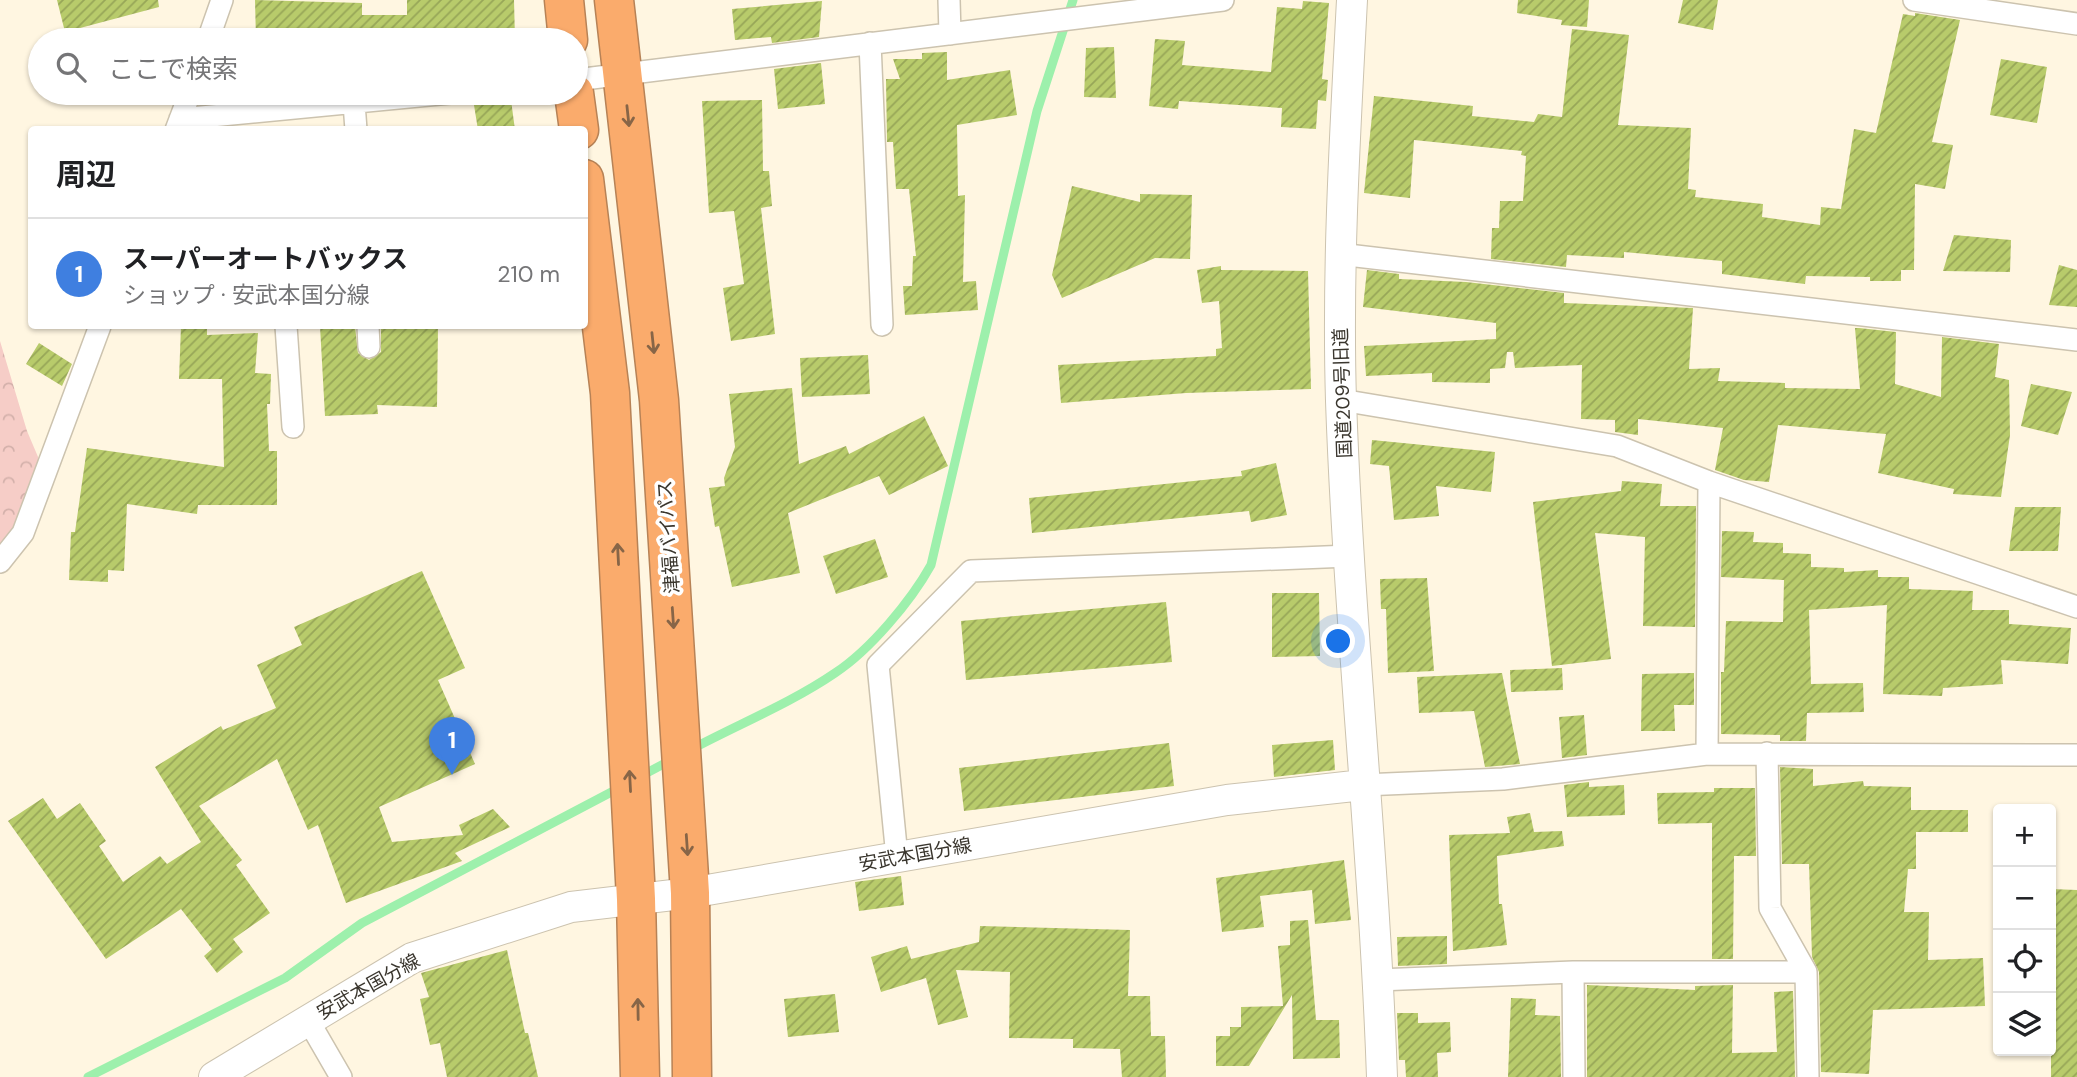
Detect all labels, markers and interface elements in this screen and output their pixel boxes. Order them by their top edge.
search box [28,28,588,105]
icon: search [52,48,90,86]
text: ここで検索 [108,52,238,86]
one-way arrow [621,105,634,127]
text: 周辺 [56,155,116,194]
text: スーパーオートバックス [123,242,408,276]
text: 1 [75,259,83,289]
text: 210 m [497,259,560,289]
text: ショップ · 安武本国分線 [123,280,370,310]
street label: 国道209号旧道 [1328,327,1357,459]
one-way arrow [647,331,660,353]
street label: 津福バイパス [652,479,685,595]
one-way arrow [611,543,624,566]
one-way arrow [667,606,680,629]
your location [1321,624,1355,658]
pin: 1 [429,717,475,775]
one-way arrow [623,771,636,793]
map controls [1993,804,2056,1056]
button: + [1993,804,2056,867]
street label: 安武本国分線 [857,832,973,877]
one-way arrow [680,834,693,857]
button: − [1993,867,2056,930]
button: locate [1993,930,2056,993]
street label: 安武本国分線 [312,948,424,1025]
button: layers [1993,993,2056,1056]
one-way arrow [632,998,645,1021]

